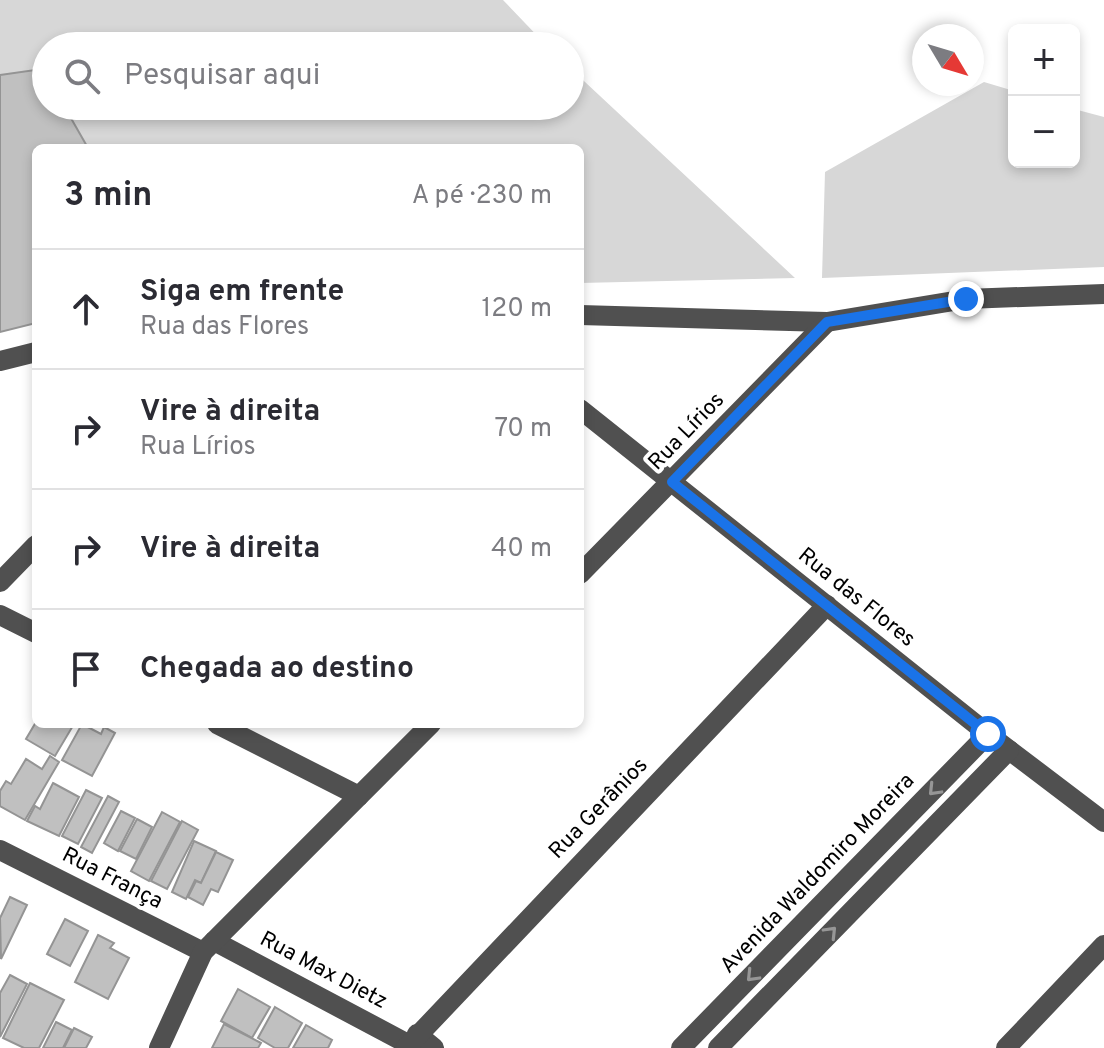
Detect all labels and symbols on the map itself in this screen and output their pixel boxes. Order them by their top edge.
north arrow [912,24,984,96]
route end [948,281,984,317]
street label: Rua Lírios [643,387,731,477]
street label: Rua das Flores [792,542,920,654]
route start [970,716,1006,752]
street label: Rua Gerânios [544,753,654,865]
street label: Avenida Waldomiro Moreira [715,768,921,980]
one-way arrow [929,781,943,795]
street label: Rua França [57,842,167,916]
street label: Rua Max Dietz [255,926,391,1016]
one-way arrow [822,927,836,941]
one-way arrow [747,967,761,981]

